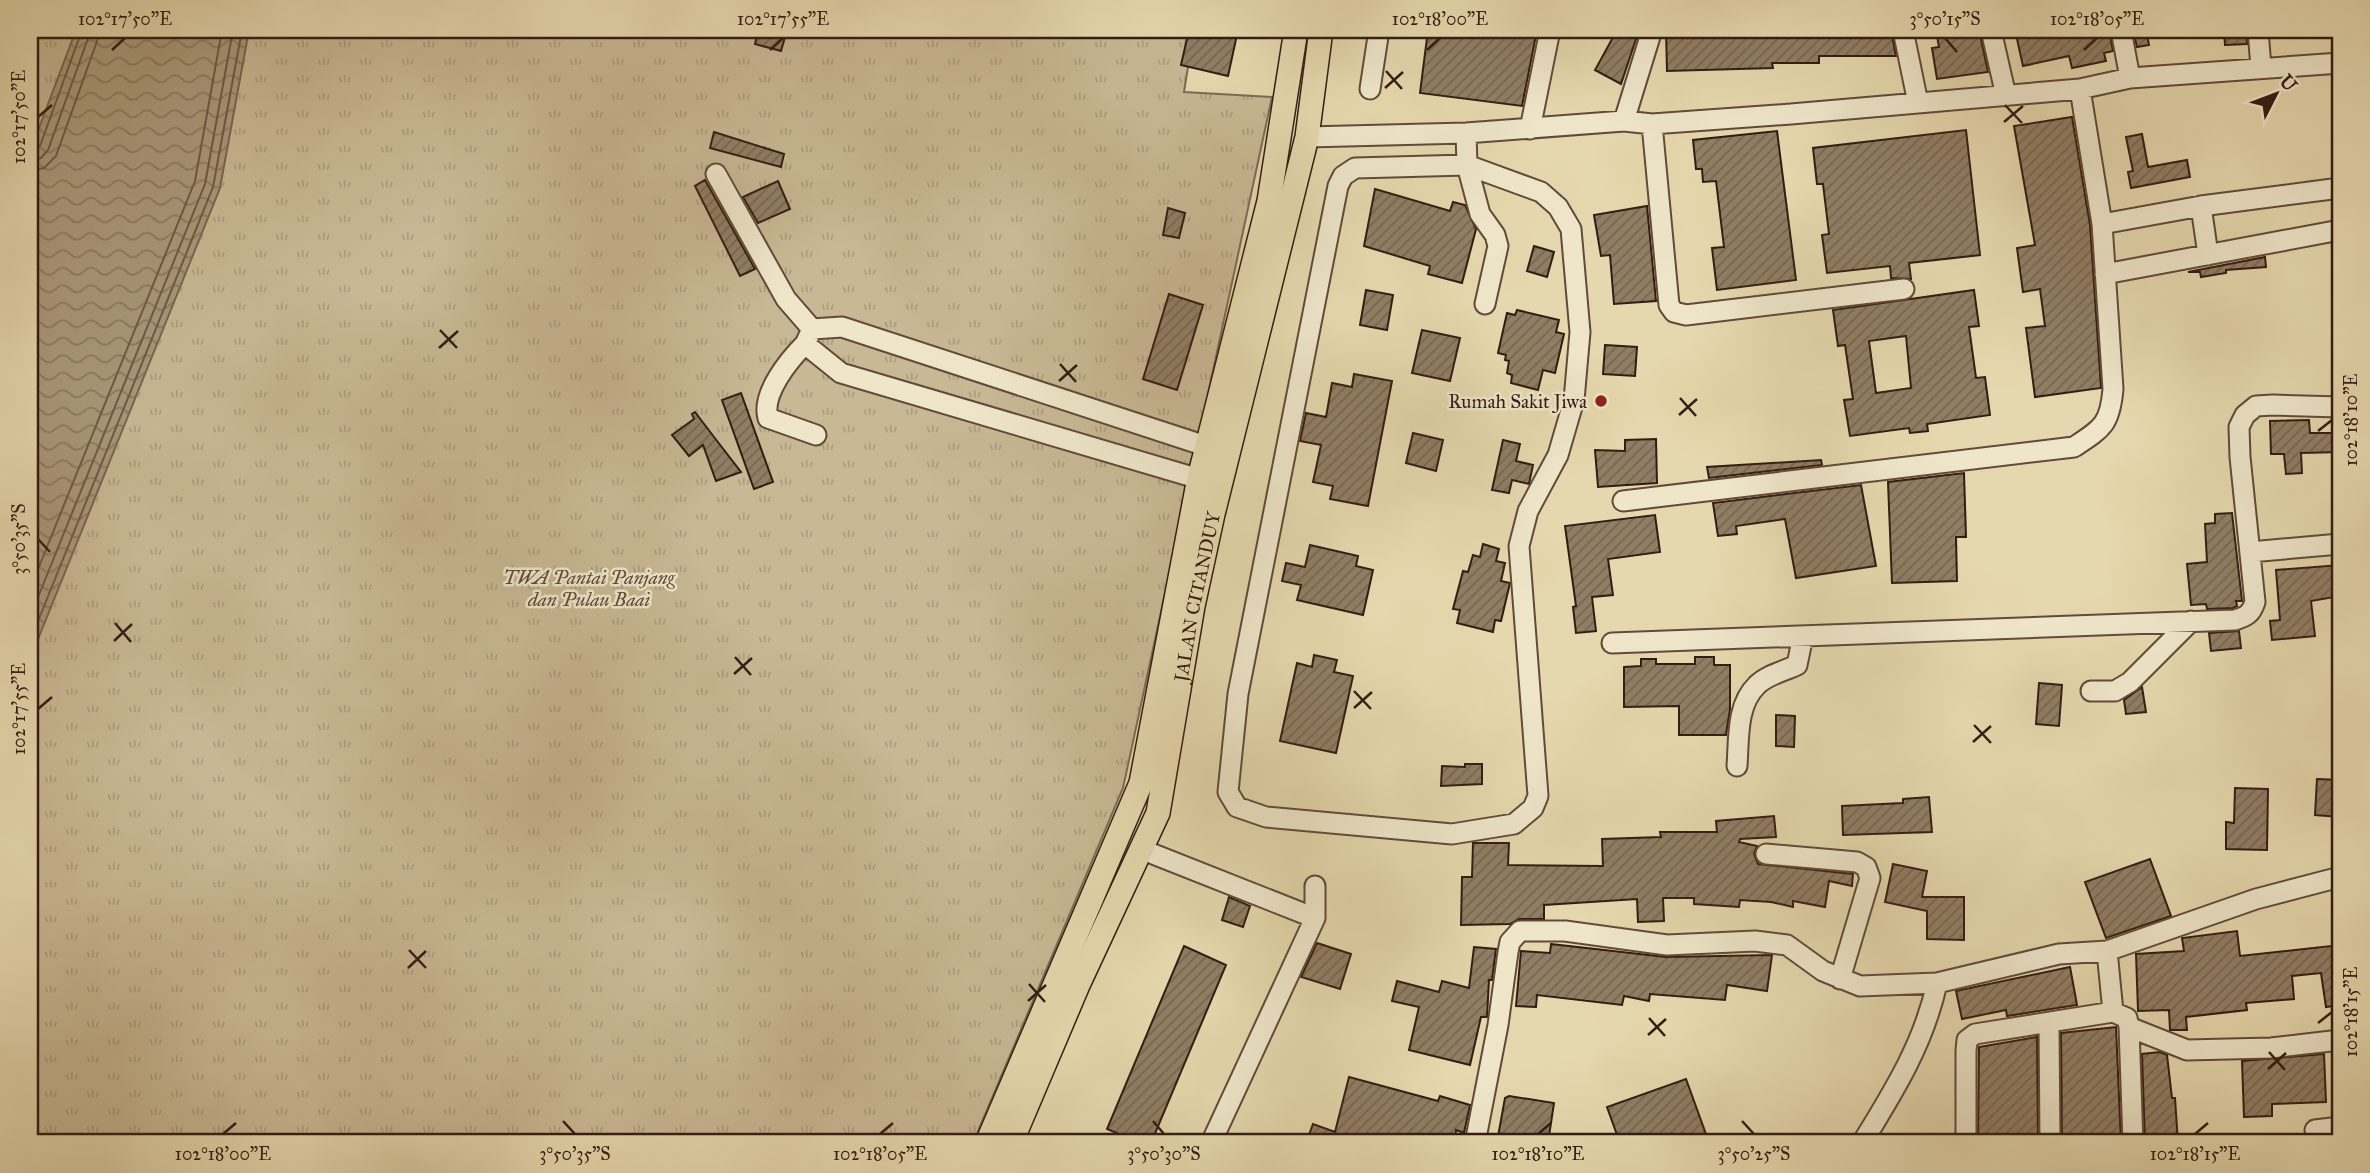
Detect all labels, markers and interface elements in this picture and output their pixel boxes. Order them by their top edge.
text: 102°17'50"E [78,8,172,30]
text: 102°17'55"E [737,8,829,30]
text: 102°18'00"E [1392,8,1488,30]
text: 3°50'15"S [1909,8,1981,30]
text: 102°18'05"E [2050,8,2144,30]
north arrow [2240,60,2310,130]
text: 102°17'50"E [8,70,30,164]
text: U [2275,70,2302,97]
text: 102°18'10"E [2340,373,2362,466]
place label: Rumah Sakit Jiwa [1448,390,1588,414]
marker: Rumah Sakit Jiwa [1593,393,1609,409]
text: 3°50'35"S [8,503,30,575]
street label: JALAN CITANDUY [1169,509,1225,686]
park label: TWA Pantai Panjang dan Pulau Baai [503,566,677,611]
text: 102°17'55"E [8,663,30,755]
text: 102°18'15"E [2340,967,2362,1057]
text: 102°18'00"E [175,1143,271,1165]
text: 3°50'35"S [539,1143,611,1165]
text: 102°18'05"E [833,1143,927,1165]
text: 3°50'30"S [1127,1143,1201,1165]
text: 102°18'10"E [1492,1143,1585,1165]
text: 3°50'25"S [1718,1143,1790,1165]
text: 102°18'15"E [2150,1143,2240,1165]

